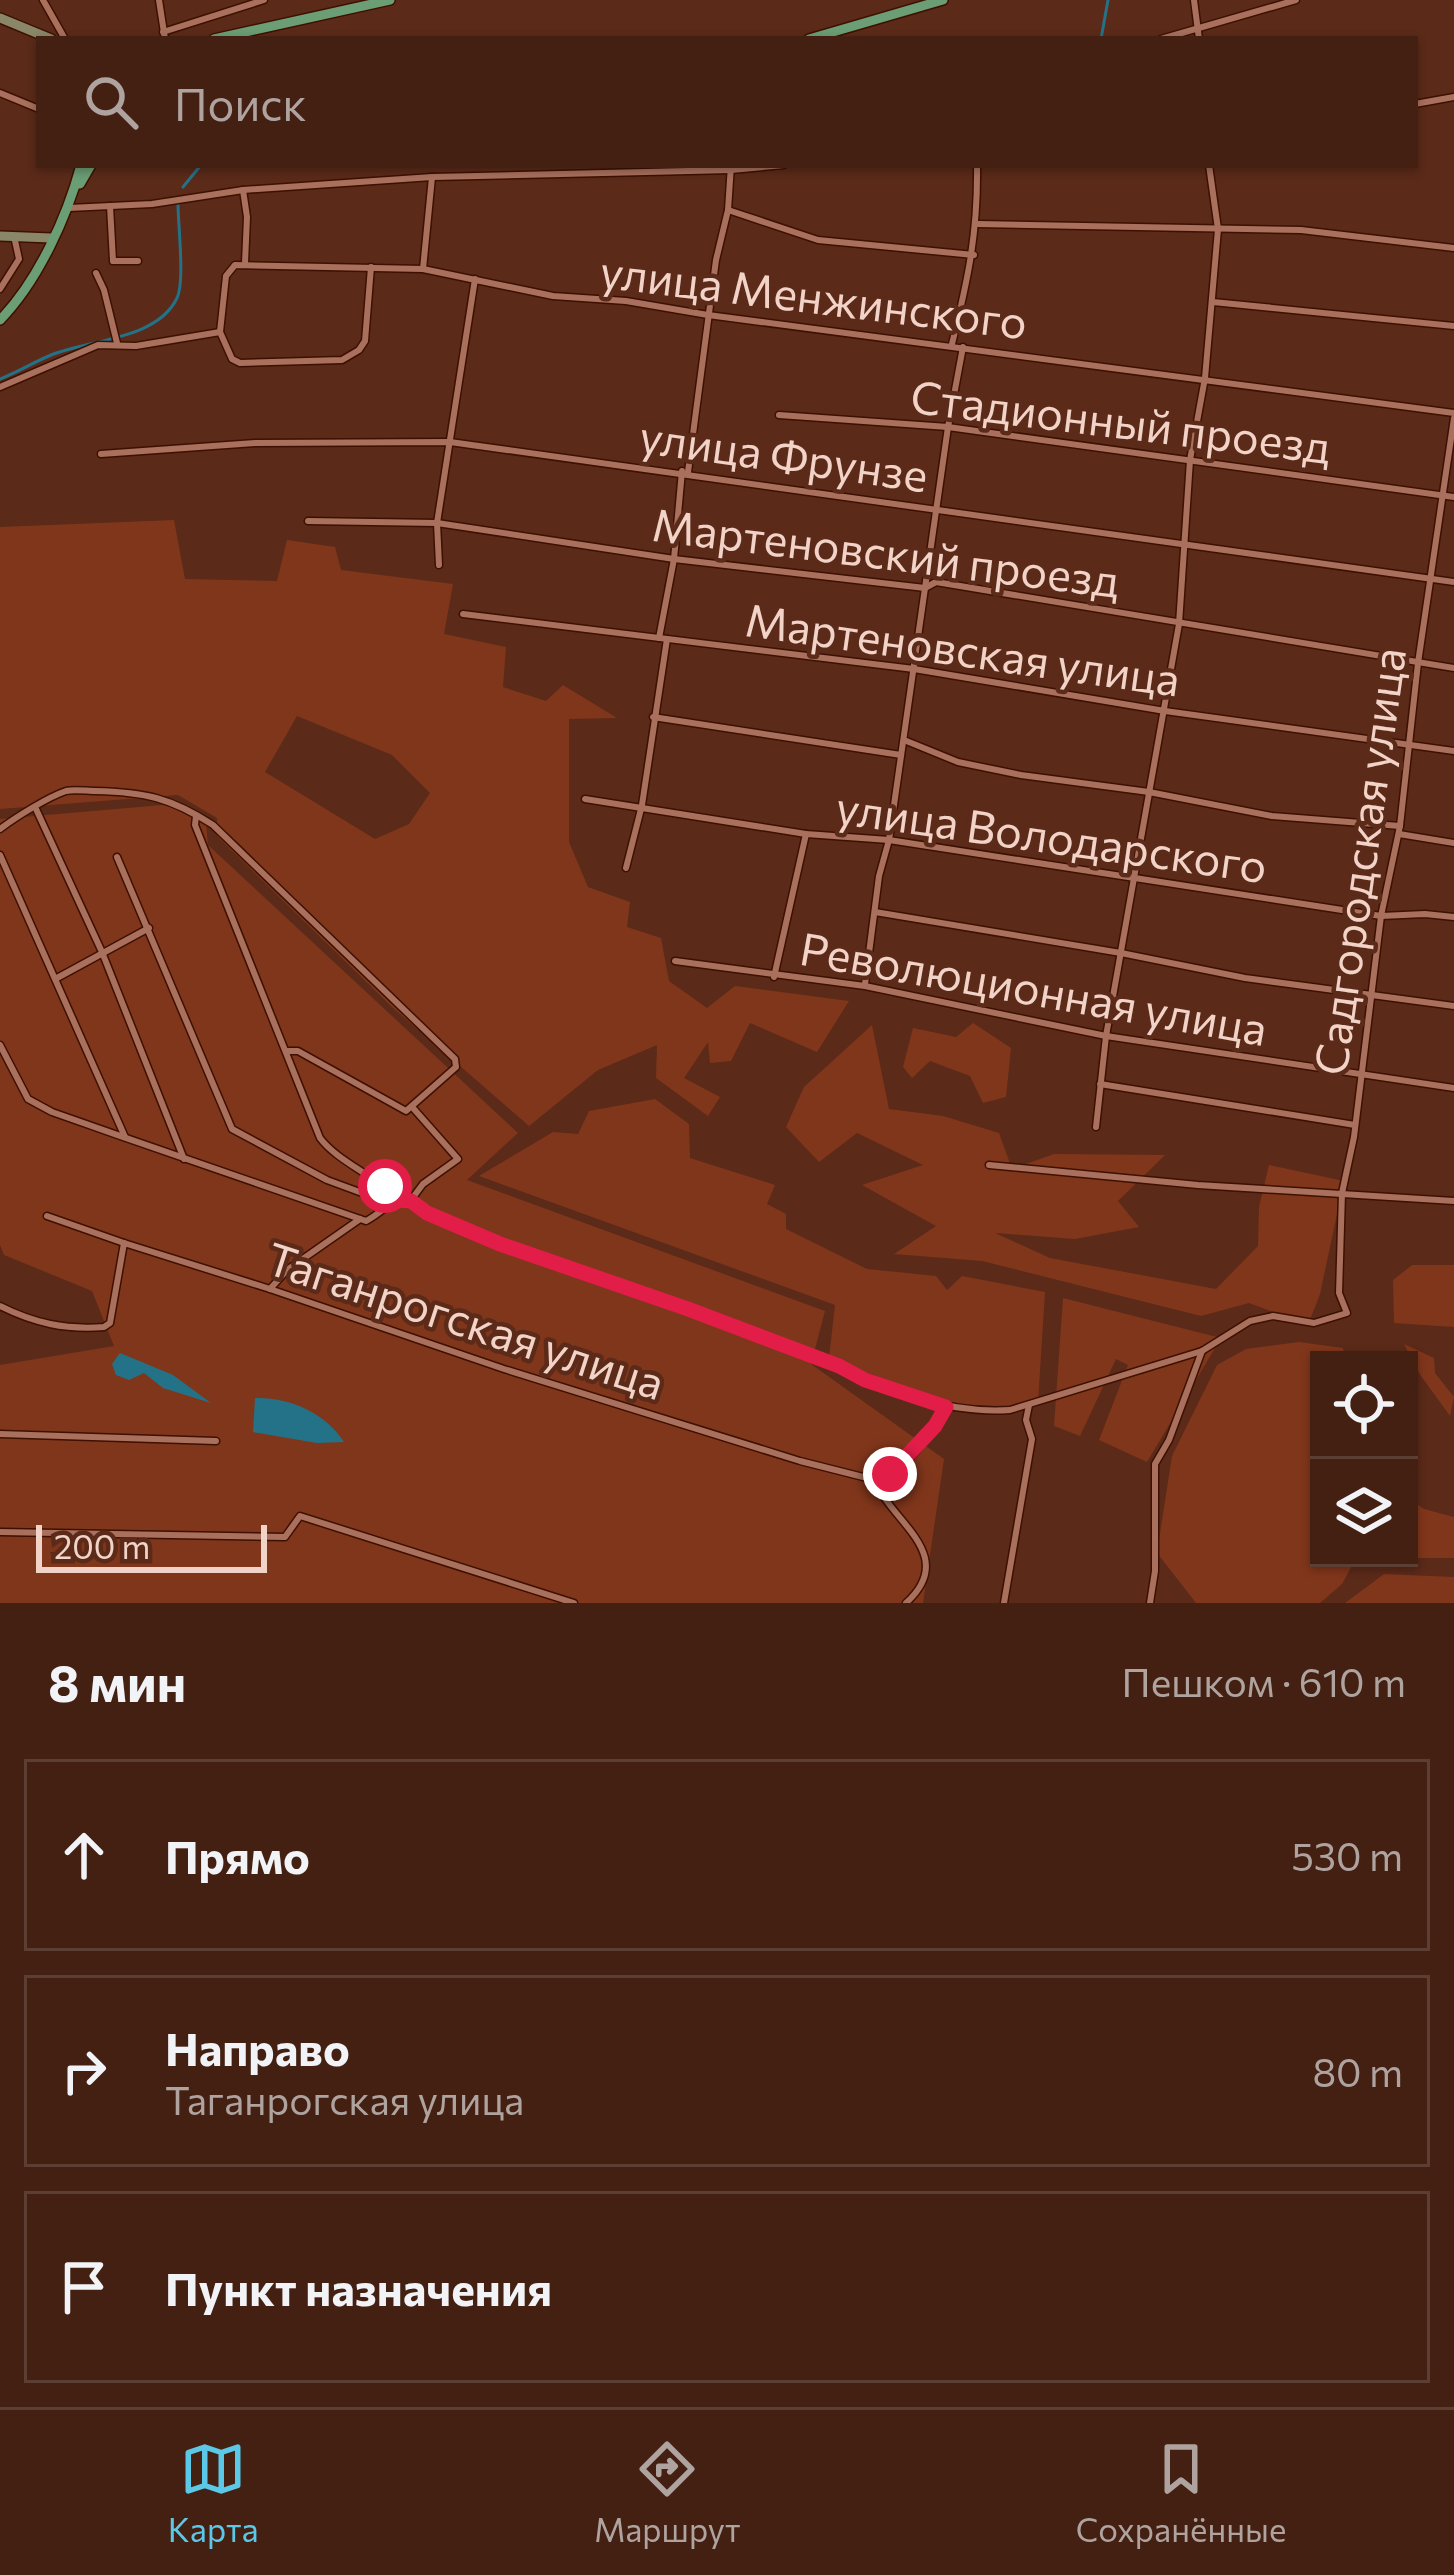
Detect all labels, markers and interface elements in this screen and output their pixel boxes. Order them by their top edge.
search box [36,36,1418,168]
icon: search [78,69,144,135]
text: Поиск [174,75,307,130]
street label: улица Менжинского [597,242,1031,348]
street label: Стадионный проезд [908,367,1334,473]
street label: улица Фрунзе [636,407,932,501]
street label: Мартеновский проезд [649,495,1123,607]
street label: Мартеновская улица [742,590,1184,706]
street label: Садгородская улица [1301,644,1415,1078]
street label: улица Володарского [833,778,1271,892]
street label: Революционная улица [796,919,1272,1055]
route start [358,1159,412,1213]
street label: Таганрогская улица [260,1229,672,1409]
map controls [1310,1351,1418,1567]
button: locate [1310,1351,1418,1459]
route end [863,1447,917,1501]
button: layers [1310,1459,1418,1567]
scale bar [36,1519,267,1572]
text: 200 m [54,1525,150,1566]
text: 8 мин [48,1650,186,1713]
text: Пешком · 610 m [1122,1657,1406,1705]
icon: ahead [51,1822,117,1888]
text: Прямо [165,1828,310,1883]
text: 530 m [1291,1831,1403,1879]
text: Направо [165,2020,350,2075]
icon: right [51,2038,117,2104]
text: 80 m [1312,2047,1403,2095]
text: Таганрогская улица [165,2075,524,2123]
icon: arrive [51,2254,117,2320]
text: Пункт назначения [165,2260,552,2315]
tab: Карта [168,2436,259,2549]
tab: Маршрут [594,2436,740,2549]
tab: Сохранённые [1076,2436,1286,2549]

